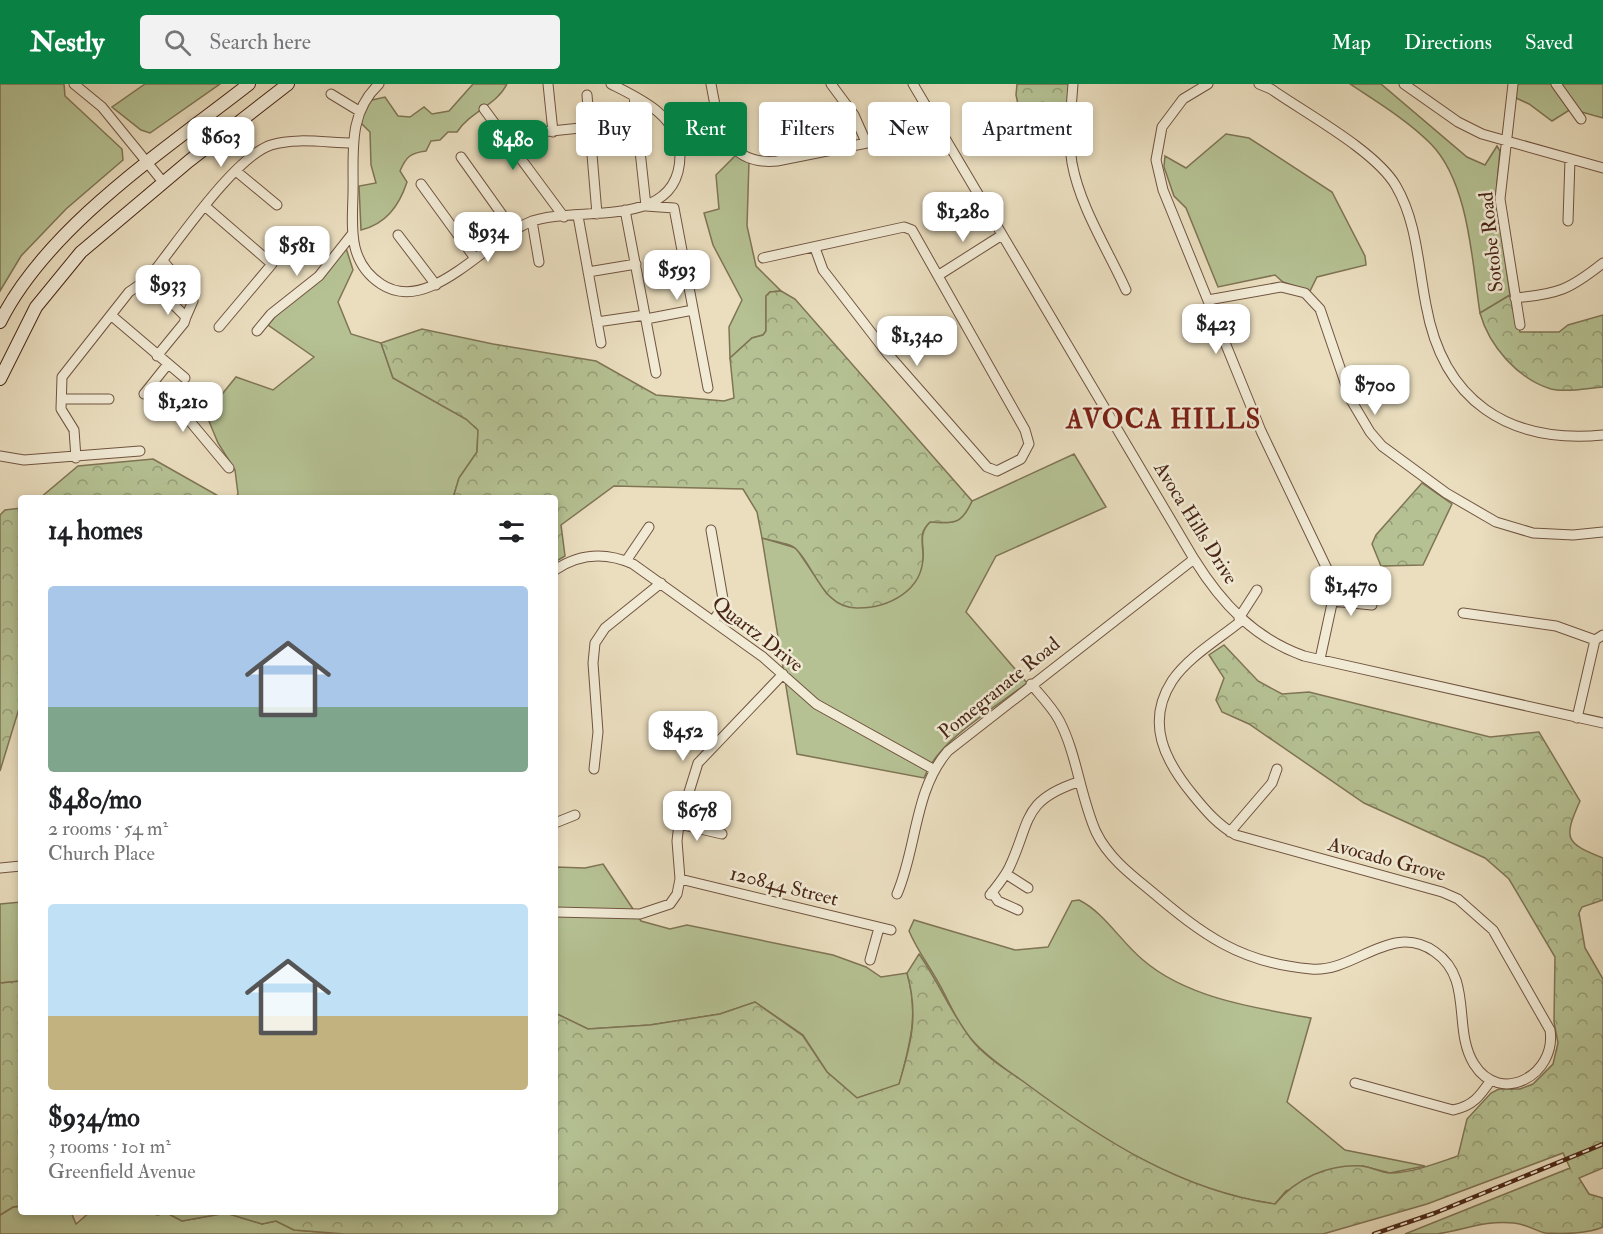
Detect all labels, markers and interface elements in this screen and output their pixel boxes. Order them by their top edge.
search box [140,15,560,69]
text: Nestly [30,25,104,60]
icon: search [161,26,194,59]
text: Search here [209,28,311,56]
text: Map [1331,29,1371,56]
text: Directions [1404,29,1492,56]
text: Saved [1525,29,1573,56]
chip: Buy [576,102,652,156]
chip: Rent [664,102,747,156]
chip: Filters [759,102,856,156]
chip: New [868,102,950,156]
chip: Apartment [962,102,1093,156]
pin: $603 [185,117,257,168]
pin: $480 [477,120,549,171]
text: $603 [201,124,241,149]
text: $480 [492,127,534,152]
street label: Sotobe Road [1473,190,1509,294]
pin: $1,280 [914,192,1012,243]
text: $1,280 [937,199,990,224]
pin: $934 [452,212,524,263]
text: $934 [468,219,508,244]
pin: $581 [261,226,333,277]
text: $581 [279,233,315,258]
pin: $593 [641,250,713,301]
text: $593 [658,257,696,282]
pin: $933 [132,265,204,316]
text: $933 [150,272,186,297]
pin: $423 [1180,304,1252,355]
text: $423 [1196,311,1236,336]
pin: $1,340 [868,316,966,367]
text: $1,340 [891,323,943,348]
pin: $700 [1339,365,1411,416]
text: $700 [1355,372,1395,397]
pin: $1,210 [134,382,232,433]
text: $1,210 [158,389,208,414]
district label: AVOCA HILLS [1065,404,1262,436]
street label: Avoca Hills Drive [1148,456,1244,589]
text: 14 homes [48,515,143,547]
icon: filters [495,515,528,548]
pin: $1,470 [1302,566,1400,617]
text: $1,470 [1324,573,1378,598]
street label: Quartz Drive [707,591,809,677]
icon: home [234,625,342,733]
street label: Pomegranate Road [933,631,1065,745]
pin: $452 [647,711,719,762]
text: $452 [663,718,703,743]
text: $480/mo [48,784,142,816]
pin: $678 [661,791,733,842]
text: $678 [677,798,717,823]
text: 2 rooms · 54 m² [48,816,168,841]
street label: Avocado Grove [1324,831,1449,887]
text: Church Place [48,841,155,866]
street label: 120844 Street [727,860,841,912]
icon: home [234,943,342,1051]
text: $934/mo [48,1102,140,1134]
text: 3 rooms · 101 m² [48,1134,171,1159]
text: Greenfield Avenue [48,1159,196,1184]

